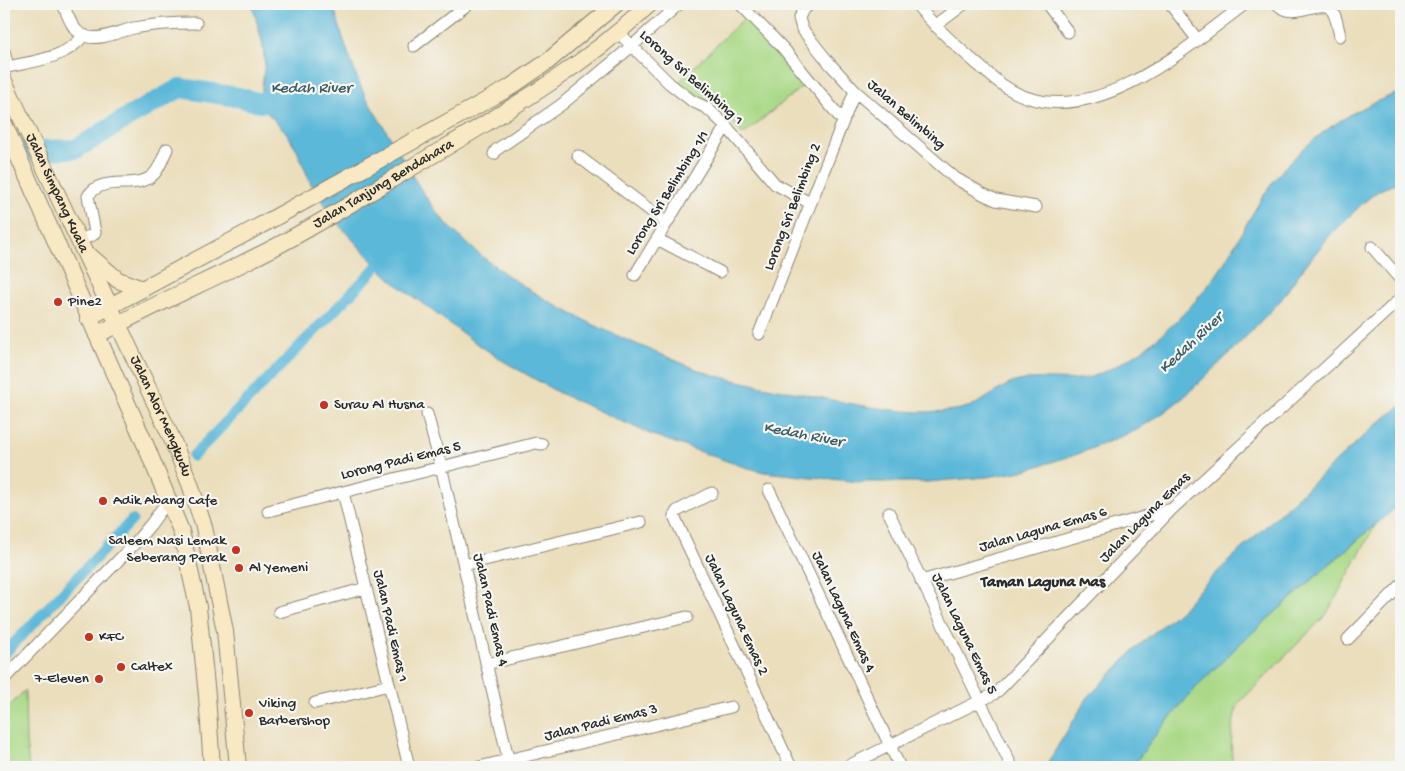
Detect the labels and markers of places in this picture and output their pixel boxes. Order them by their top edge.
place label: Pine2 [67,293,102,311]
marker: Pine2 [52,296,64,308]
place label: Surau Al Husna [334,396,425,414]
marker: Surau Al Husna [318,399,330,411]
place label: Adik Abang Cafe [113,492,217,510]
marker: Adik Abang Cafe [97,495,109,507]
place label: Saleem Nasi Lemak Seberang Perak [108,532,227,567]
marker: Saleem Nasi Lemak Seberang Perak [230,544,242,556]
place label: Al Yemeni [249,559,308,577]
marker: Al Yemeni [233,562,245,574]
place label: KFC [99,628,124,646]
marker: KFC [83,631,95,643]
place label: Caltex [131,658,173,676]
marker: Caltex [115,661,127,673]
place label: 7-Eleven [34,670,89,688]
marker: 7-Eleven [93,673,105,685]
place label: Viking Barbershop [258,695,331,730]
marker: Viking Barbershop [243,707,255,719]

